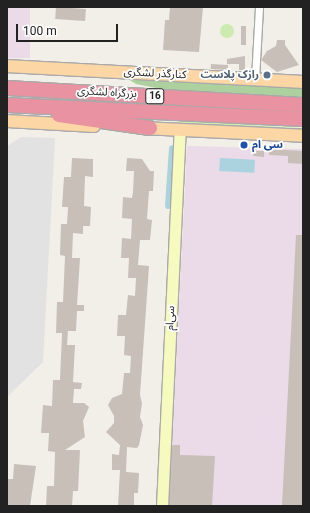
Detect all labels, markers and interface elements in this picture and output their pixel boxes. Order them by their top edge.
scale bar [18,16,120,42]
text: 100 m [23,24,57,38]
street label: کنارگذر لشگری [123,66,187,82]
place label: رازک پلاست [201,68,259,82]
marker: رازک پلاست [262,70,272,80]
street label: بزرگراه لشگری [77,85,137,101]
road number: 16 [145,88,165,104]
place label: سی ام [252,138,283,152]
marker: سی ام [239,140,249,150]
street label: سی‌ام [164,305,178,331]

